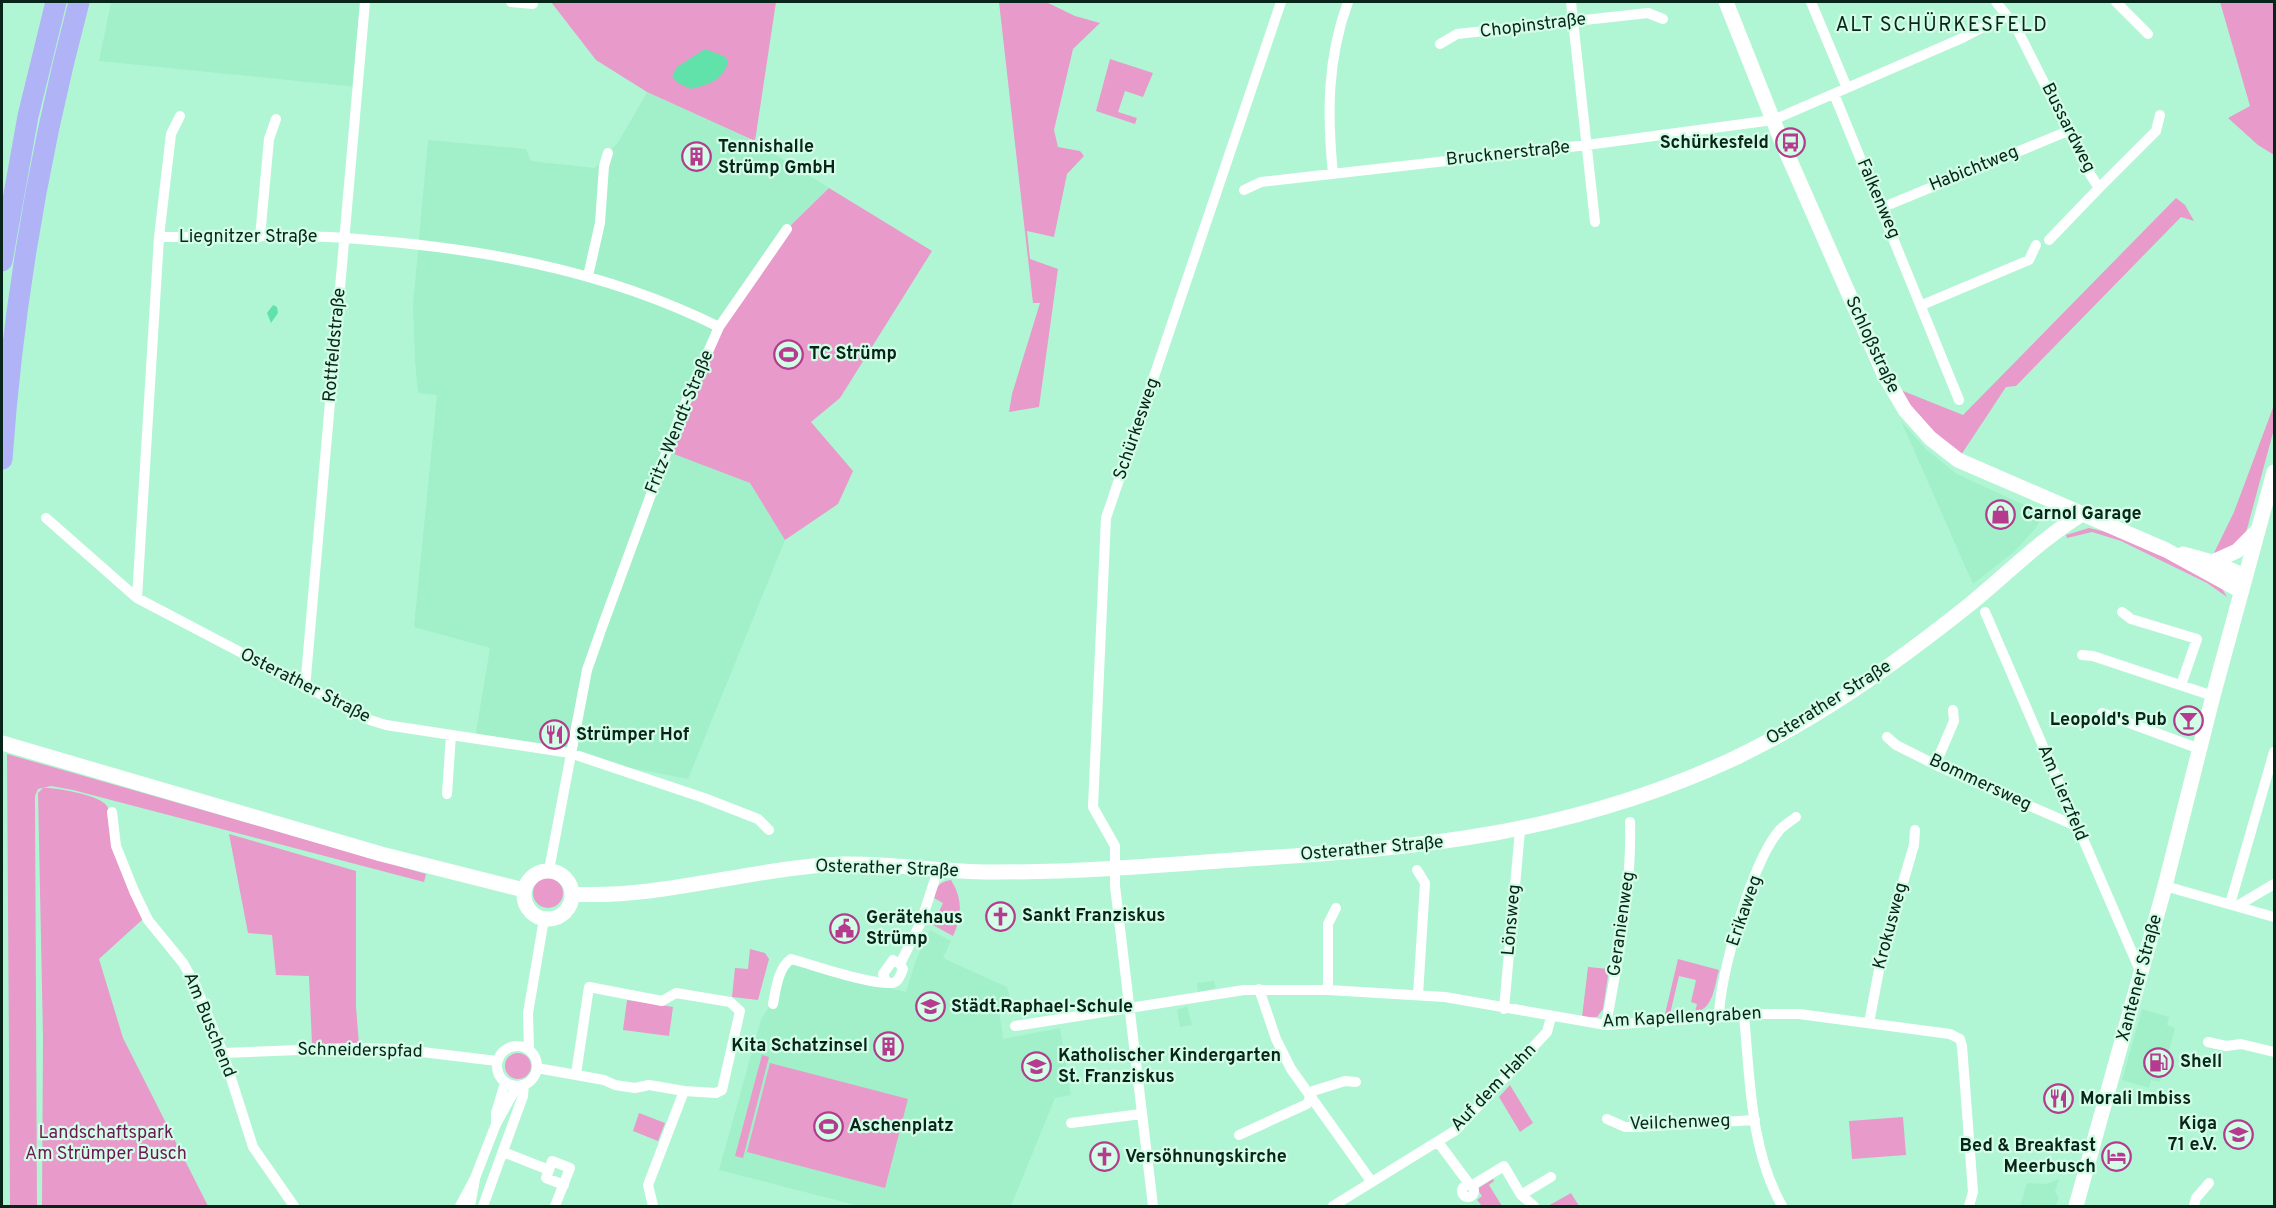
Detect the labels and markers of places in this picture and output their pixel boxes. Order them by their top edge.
bus stop icon: Schürkesfeld [1774,127,1806,159]
place label: Schürkesfeld [1660,132,1769,155]
place label: Tennishalle Strümp GmbH [718,136,836,180]
building icon: Tennishalle Strümp GmbH [681,141,713,173]
sports icon: TC Strümp [772,338,804,370]
place label: TC Strümp [809,343,897,366]
shop icon: Carnol Garage [1985,498,2017,530]
place label: Carnol Garage [2022,503,2142,526]
bar icon: Leopold's Pub [2172,704,2204,736]
place label: Leopold's Pub [2050,709,2167,732]
restaurant icon: Strümper Hof [539,719,571,751]
place label: Strümper Hof [576,724,690,747]
church icon: Sankt Franziskus [985,900,1017,932]
place label: Sankt Franziskus [1022,905,1165,928]
place label: Gerätehaus Strümp [866,907,963,951]
public building icon: Gerätehaus Strümp [829,912,861,944]
school or university icon: Städt.Raphael-Schule [914,991,946,1023]
place label: Städt.Raphael-Schule [951,996,1133,1019]
building icon: Kita Schatzinsel [873,1030,905,1062]
place label: Kita Schatzinsel [731,1035,868,1058]
place label: Katholischer Kindergarten St. Franziskus [1058,1045,1281,1089]
fuel station icon: Shell [2143,1046,2175,1078]
school or university icon: Katholischer Kindergarten St. Franziskus [1021,1050,1053,1082]
place label: Shell [2180,1051,2222,1074]
restaurant icon: Morali Imbiss [2043,1083,2075,1115]
place label: Morali Imbiss [2080,1088,2191,1111]
sports icon: Aschenplatz [812,1110,844,1142]
place label: Kiga 71 e.V. [2168,1113,2217,1157]
place label: Aschenplatz [849,1115,954,1138]
school or university icon: Kiga 71 e.V. [2222,1118,2254,1150]
place label: Bed & Breakfast Meerbusch [1960,1135,2096,1179]
hotel icon: Bed & Breakfast Meerbusch [2101,1140,2133,1172]
church icon: Versöhnungskirche [1088,1141,1120,1173]
place label: Versöhnungskirche [1125,1146,1287,1169]

